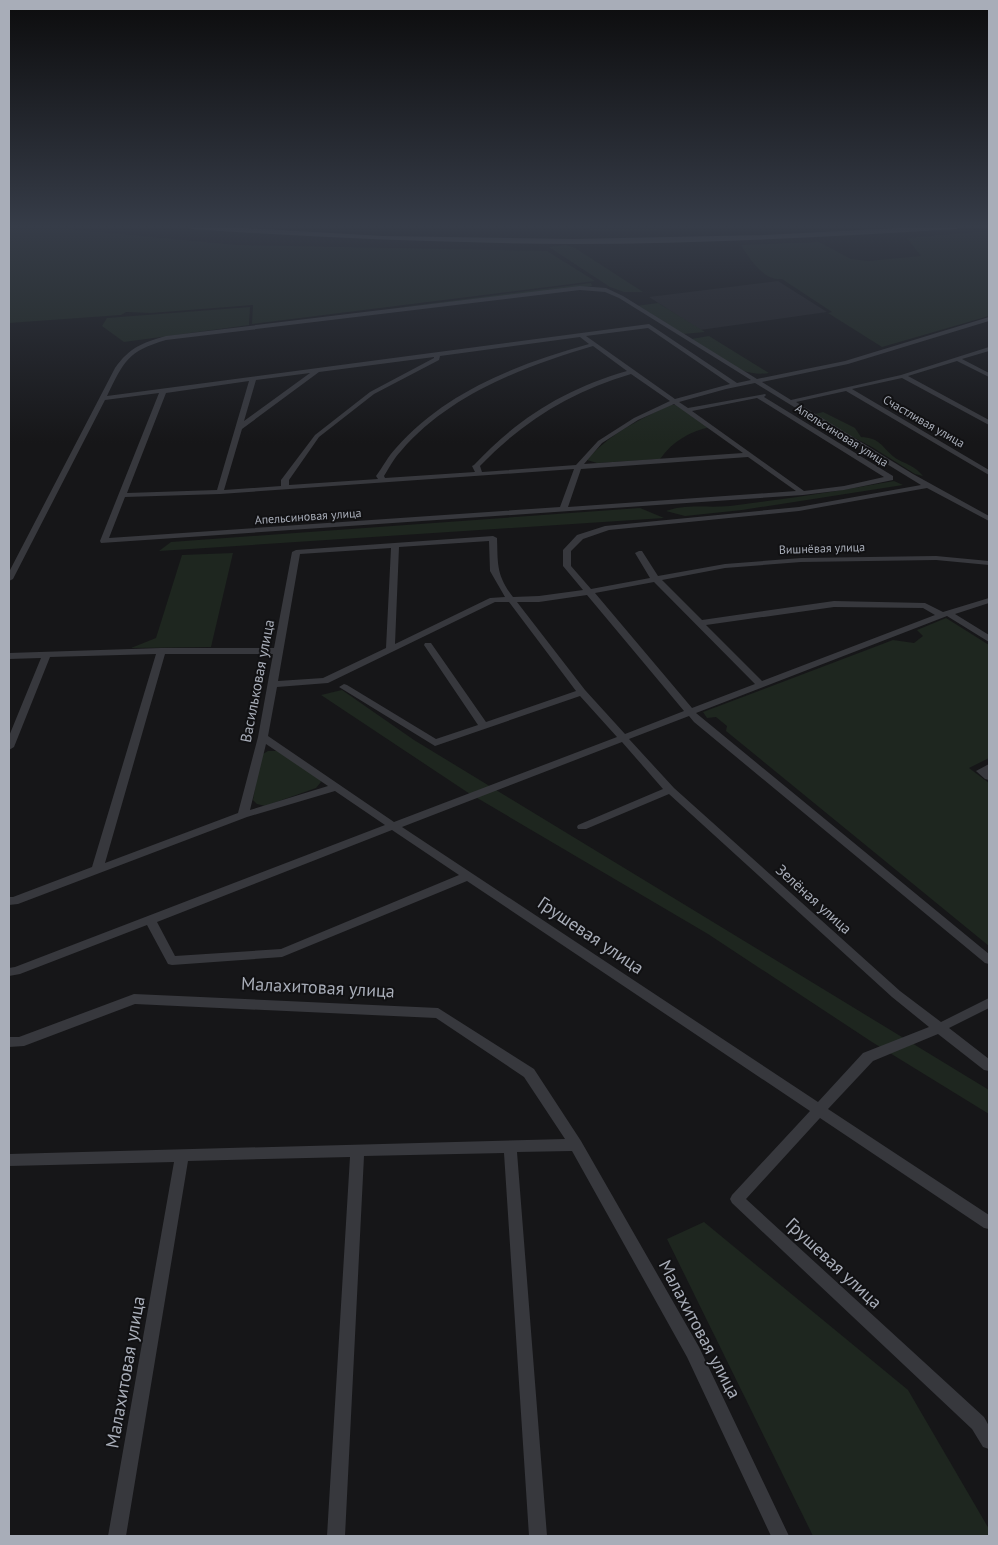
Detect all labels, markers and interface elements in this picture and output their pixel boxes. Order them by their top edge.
street label: Счастливая улица [880,392,968,450]
street label: Апельсиновая улица [793,400,891,470]
street label: Апельсиновая улица [254,505,362,527]
street label: Вишнёвая улица [779,539,865,557]
street label: Васильковая улица [236,618,278,744]
street label: Зелёная улица [772,860,856,938]
street label: Грушевая улица [533,891,649,979]
street label: Малахитовая улица [241,971,395,1003]
street label: Грушевая улица [781,1213,887,1313]
street label: Малахитовая улица [654,1256,746,1402]
street label: Малахитовая улица [100,1294,150,1450]

